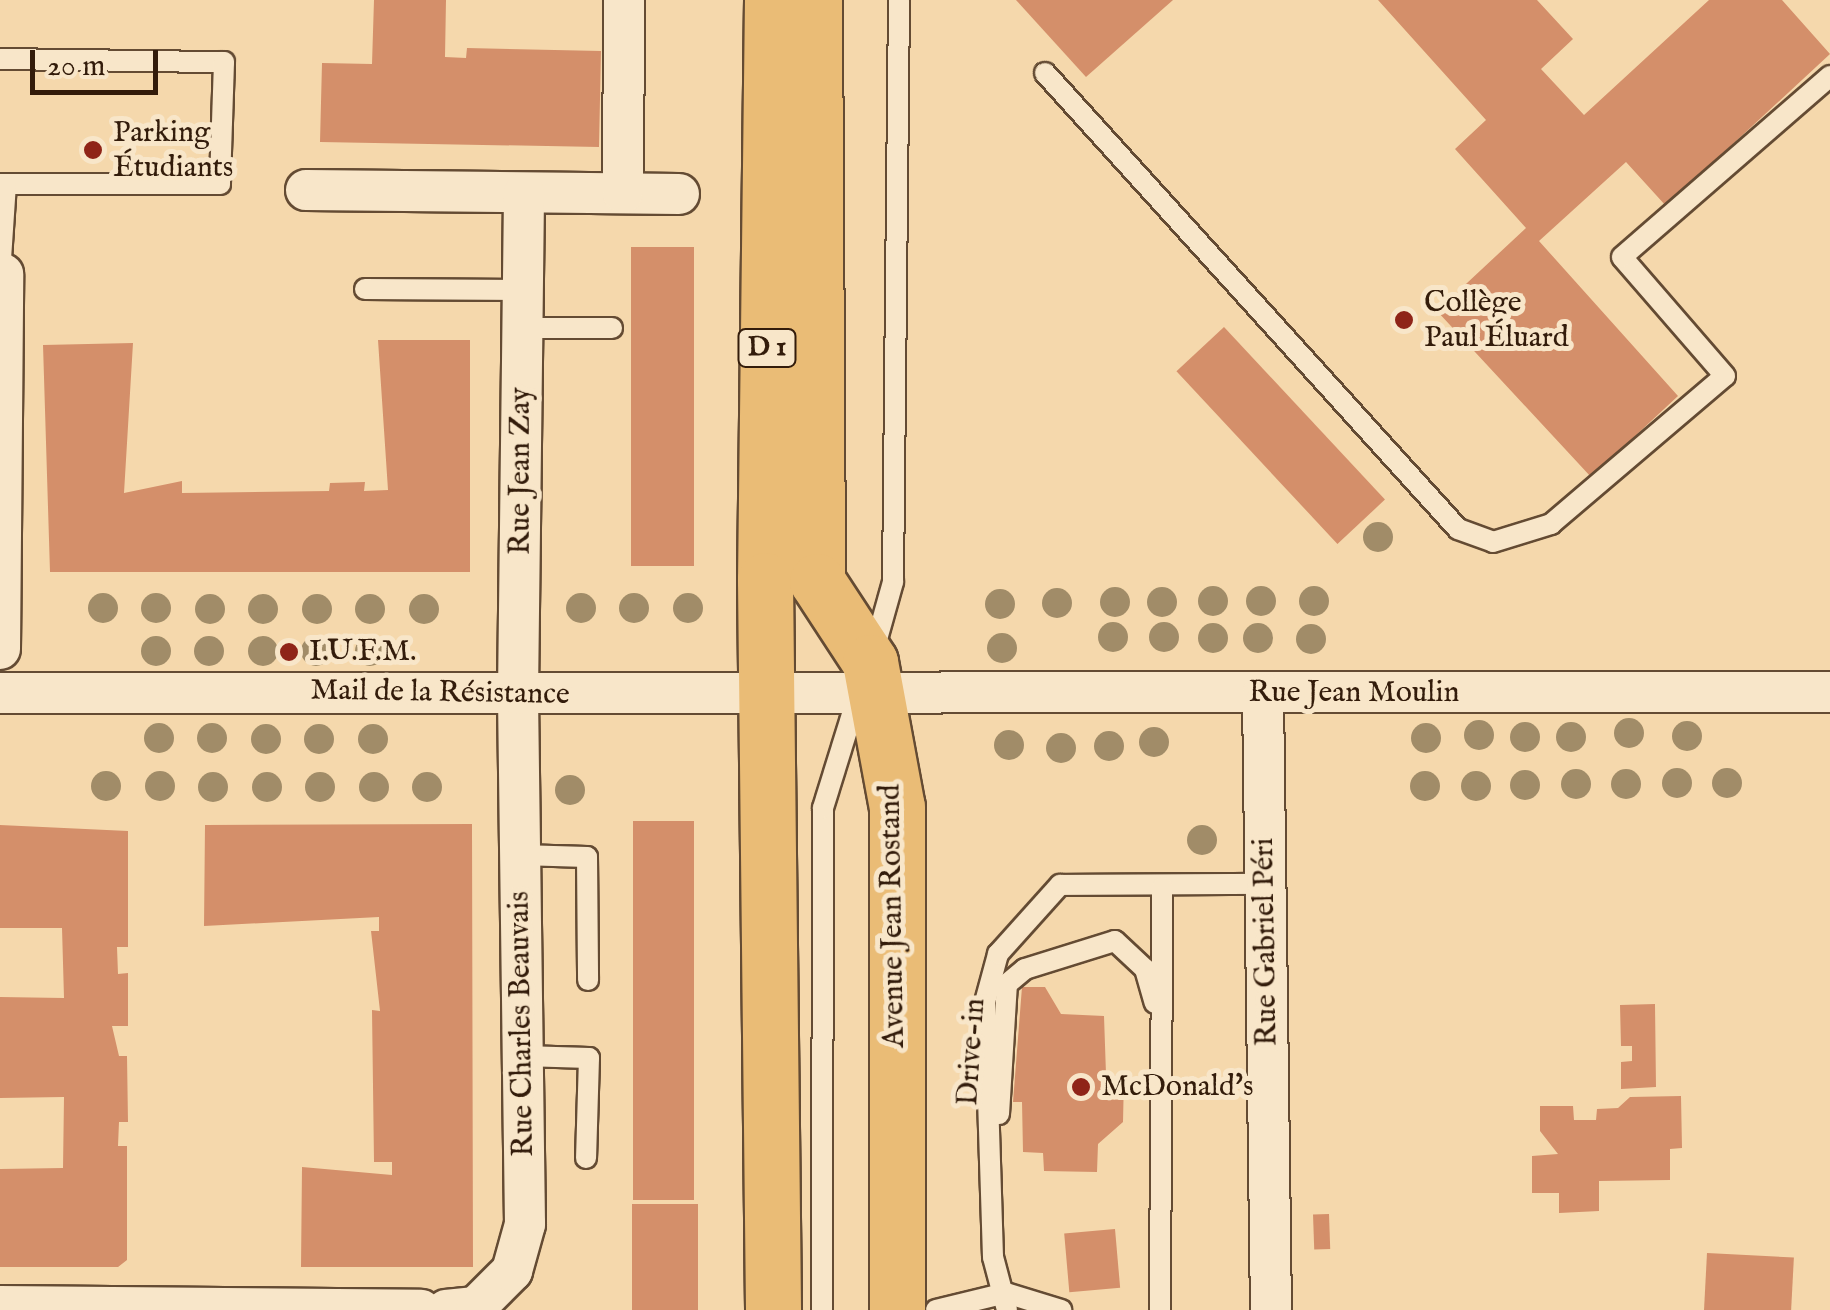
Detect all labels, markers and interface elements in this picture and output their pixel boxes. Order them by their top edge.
scale bar [35,30,162,92]
text: 20 m [47,48,106,86]
place label: Parking Étudiants [113,115,233,186]
marker: Parking Étudiants [82,139,104,161]
place label: Collège Paul Éluard [1424,285,1569,356]
marker: Collège Paul Éluard [1393,309,1415,331]
road number: D 1 [737,325,797,371]
street label: Rue Jean Zay [503,387,539,555]
place label: I.U.F.M. [309,634,416,670]
marker: I.U.F.M. [278,641,300,663]
street label: Mail de la Résistance [310,673,570,713]
street label: Rue Jean Moulin [1248,675,1460,711]
street label: Avenue Jean Rostand [873,784,913,1048]
street label: Rue Gabriel Péri [1246,837,1286,1047]
street label: Rue Charles Beauvais [502,891,542,1157]
street label: Drive-in [950,997,994,1107]
place label: McDonald's [1101,1069,1254,1105]
marker: McDonald's [1070,1076,1092,1098]

